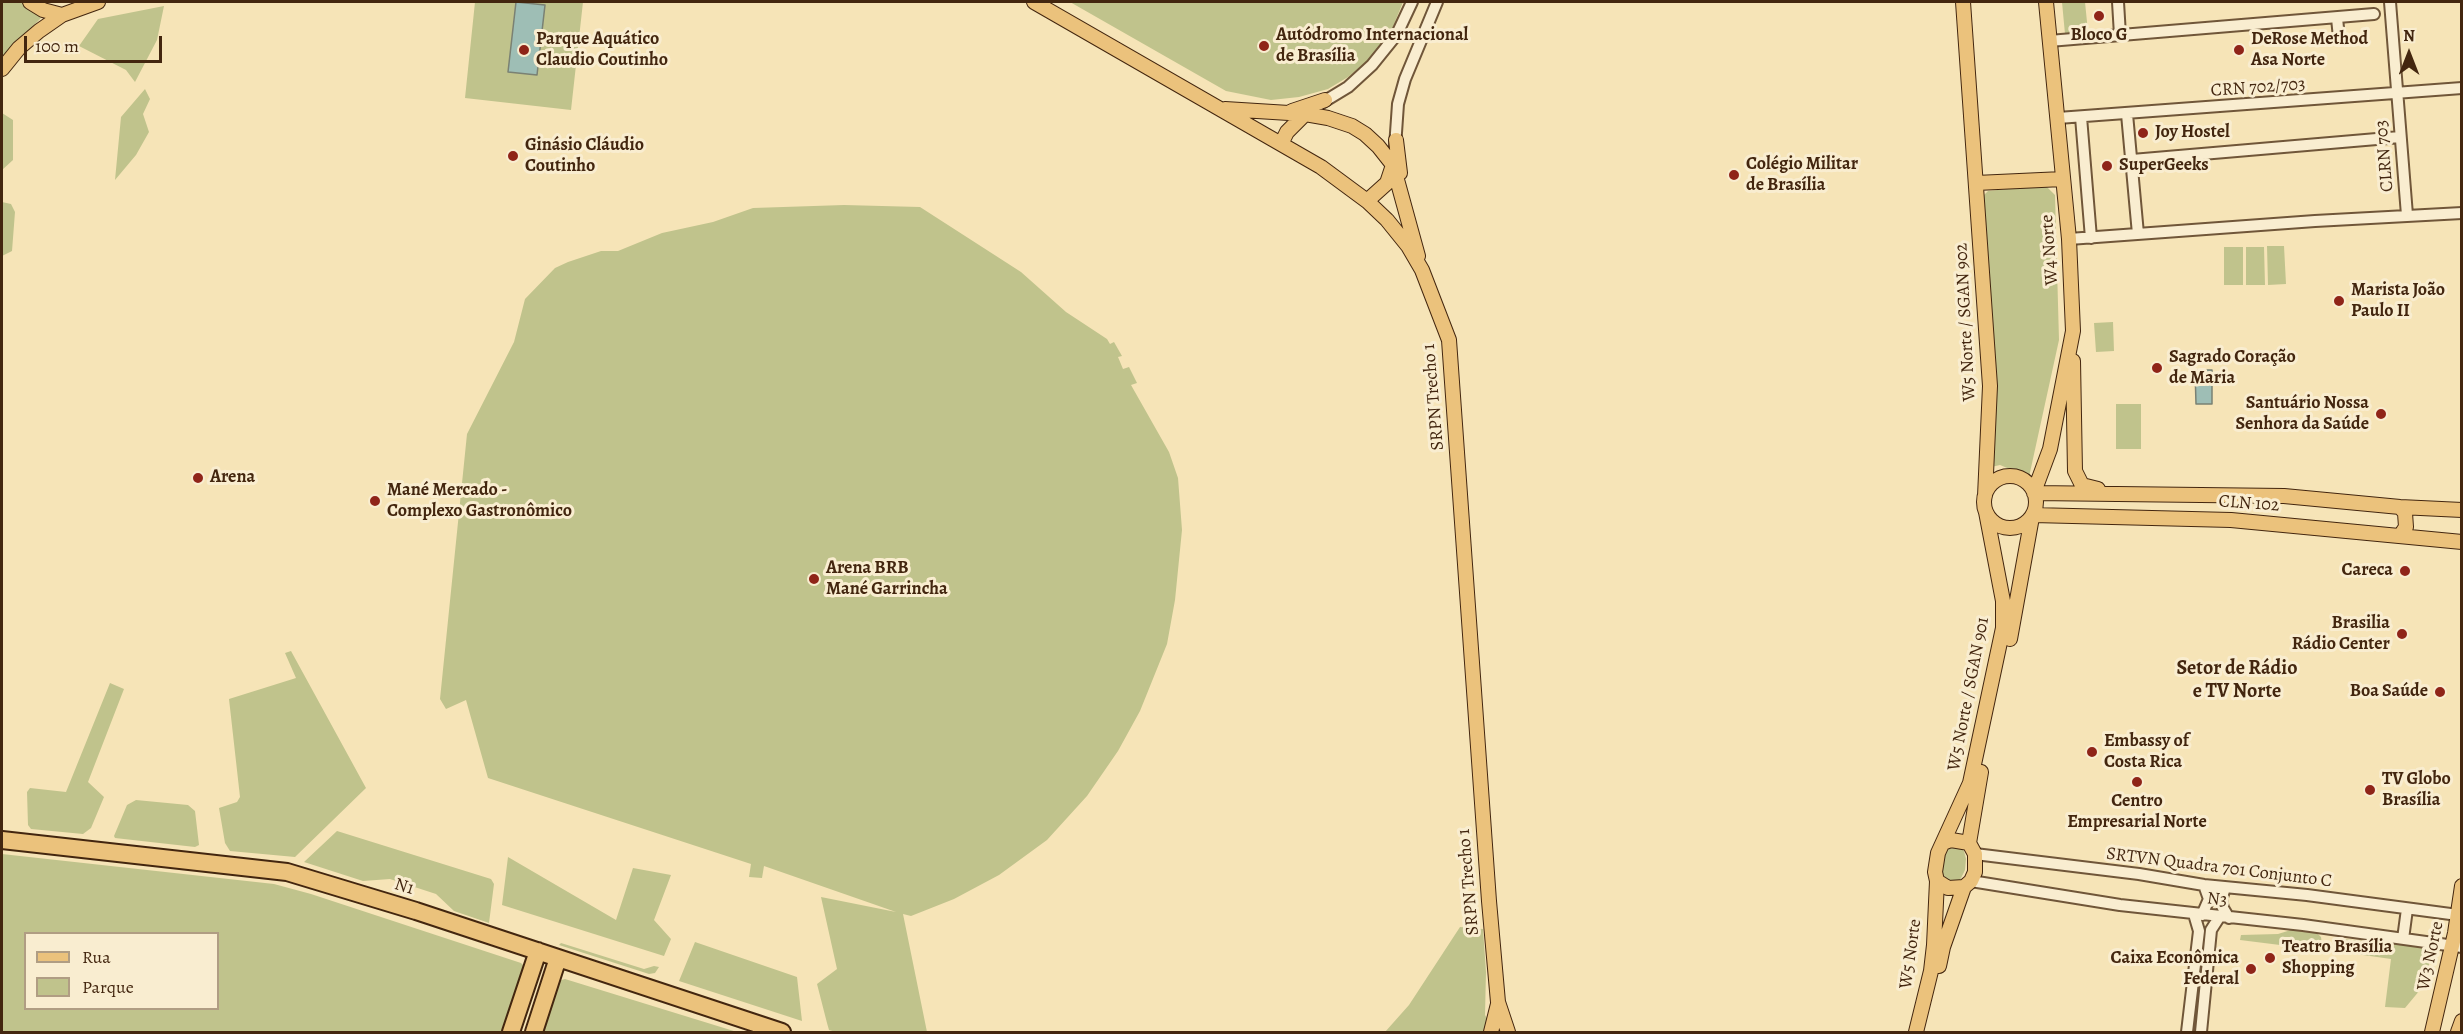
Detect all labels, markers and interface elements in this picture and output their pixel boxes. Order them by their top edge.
marker: Bloco G [2092,9,2106,23]
scale bar [27,24,165,62]
north arrow [2379,24,2439,84]
place label: Autódromo Internacional de Brasília [1276,25,1468,68]
place label: Bloco G [2071,25,2127,47]
text: N [2403,25,2415,47]
place label: Parque Aquático Claudio Coutinho [536,29,668,72]
place label: DeRose Method Asa Norte [2251,29,2368,72]
text: 100 m [35,34,79,58]
marker: Autódromo Internacional de Brasília [1257,39,1271,53]
marker: Parque Aquático Claudio Coutinho [517,43,531,57]
marker: DeRose Method Asa Norte [2232,43,2246,57]
street label: CRN 702/703 [2210,74,2306,102]
street label: CLRN 703 [2371,119,2399,193]
place label: Joy Hostel [2155,122,2230,144]
marker: Joy Hostel [2136,126,2150,140]
place label: Ginásio Cláudio Coutinho [525,135,644,178]
marker: Ginásio Cláudio Coutinho [506,149,520,163]
place label: Colégio Militar de Brasília [1746,154,1858,196]
place label: SuperGeeks [2119,155,2209,177]
marker: SuperGeeks [2100,159,2114,173]
marker: Colégio Militar de Brasília [1727,168,1741,182]
street label: W4 Norte [2037,214,2063,286]
street label: W5 Norte / SGAN 902 [1951,242,1981,402]
place label: Marista João Paulo II [2351,280,2445,322]
marker: Marista João Paulo II [2332,294,2346,308]
street label: SRPN Trecho 1 [1419,343,1449,451]
place label: Sagrado Coração de Maria [2169,347,2296,389]
marker: Sagrado Coração de Maria [2150,361,2164,375]
place label: Santuário Nossa Senhora da Saúde [2236,393,2369,436]
marker: Santuário Nossa Senhora da Saúde [2374,407,2388,421]
place label: Arena [210,467,255,489]
marker: Arena [191,471,205,485]
place label: Mané Mercado - Complexo Gastronômico [387,480,572,522]
street label: CLN 102 [2218,491,2280,517]
marker: Mané Mercado - Complexo Gastronômico [368,494,382,508]
place label: Arena BRB Mané Garrincha [826,558,948,600]
place label: Careca [2341,560,2393,582]
marker: Careca [2398,564,2412,578]
marker: Arena BRB Mané Garrincha [807,572,821,586]
place label: Brasilia Rádio Center [2292,613,2390,656]
street label: W5 Norte / SGAN 901 [1944,615,1994,773]
marker: Brasilia Rádio Center [2395,627,2409,641]
district label: Setor de Rádio e TV Norte [2177,657,2297,704]
place label: Boa Saúde [2350,681,2428,703]
marker: Boa Saúde [2433,685,2447,699]
place label: Embassy of Costa Rica [2104,731,2189,774]
marker: Embassy of Costa Rica [2085,745,2099,759]
place label: TV Globo Brasília [2382,769,2451,812]
marker: Centro Empresarial Norte [2130,775,2144,789]
marker: TV Globo Brasília [2363,783,2377,797]
place label: Centro Empresarial Norte [2067,791,2207,834]
street label: SRPN Trecho 1 [1454,828,1484,936]
street label: SRTVN Quadra 701 Conjunto C [2105,843,2333,893]
street label: N1 [392,874,416,900]
street label: N3 [2206,888,2228,912]
street label: W5 Norte [1895,918,1927,990]
street label: W3 Norte [2413,919,2449,993]
legend [24,932,219,1010]
place label: Teatro Brasília Shopping [2282,937,2392,980]
text: Rua [82,945,111,969]
place label: Caixa Econômica Federal [2111,948,2239,990]
marker: Teatro Brasília Shopping [2263,951,2277,965]
marker: Caixa Econômica Federal [2244,962,2258,976]
text: Parque [82,975,134,999]

